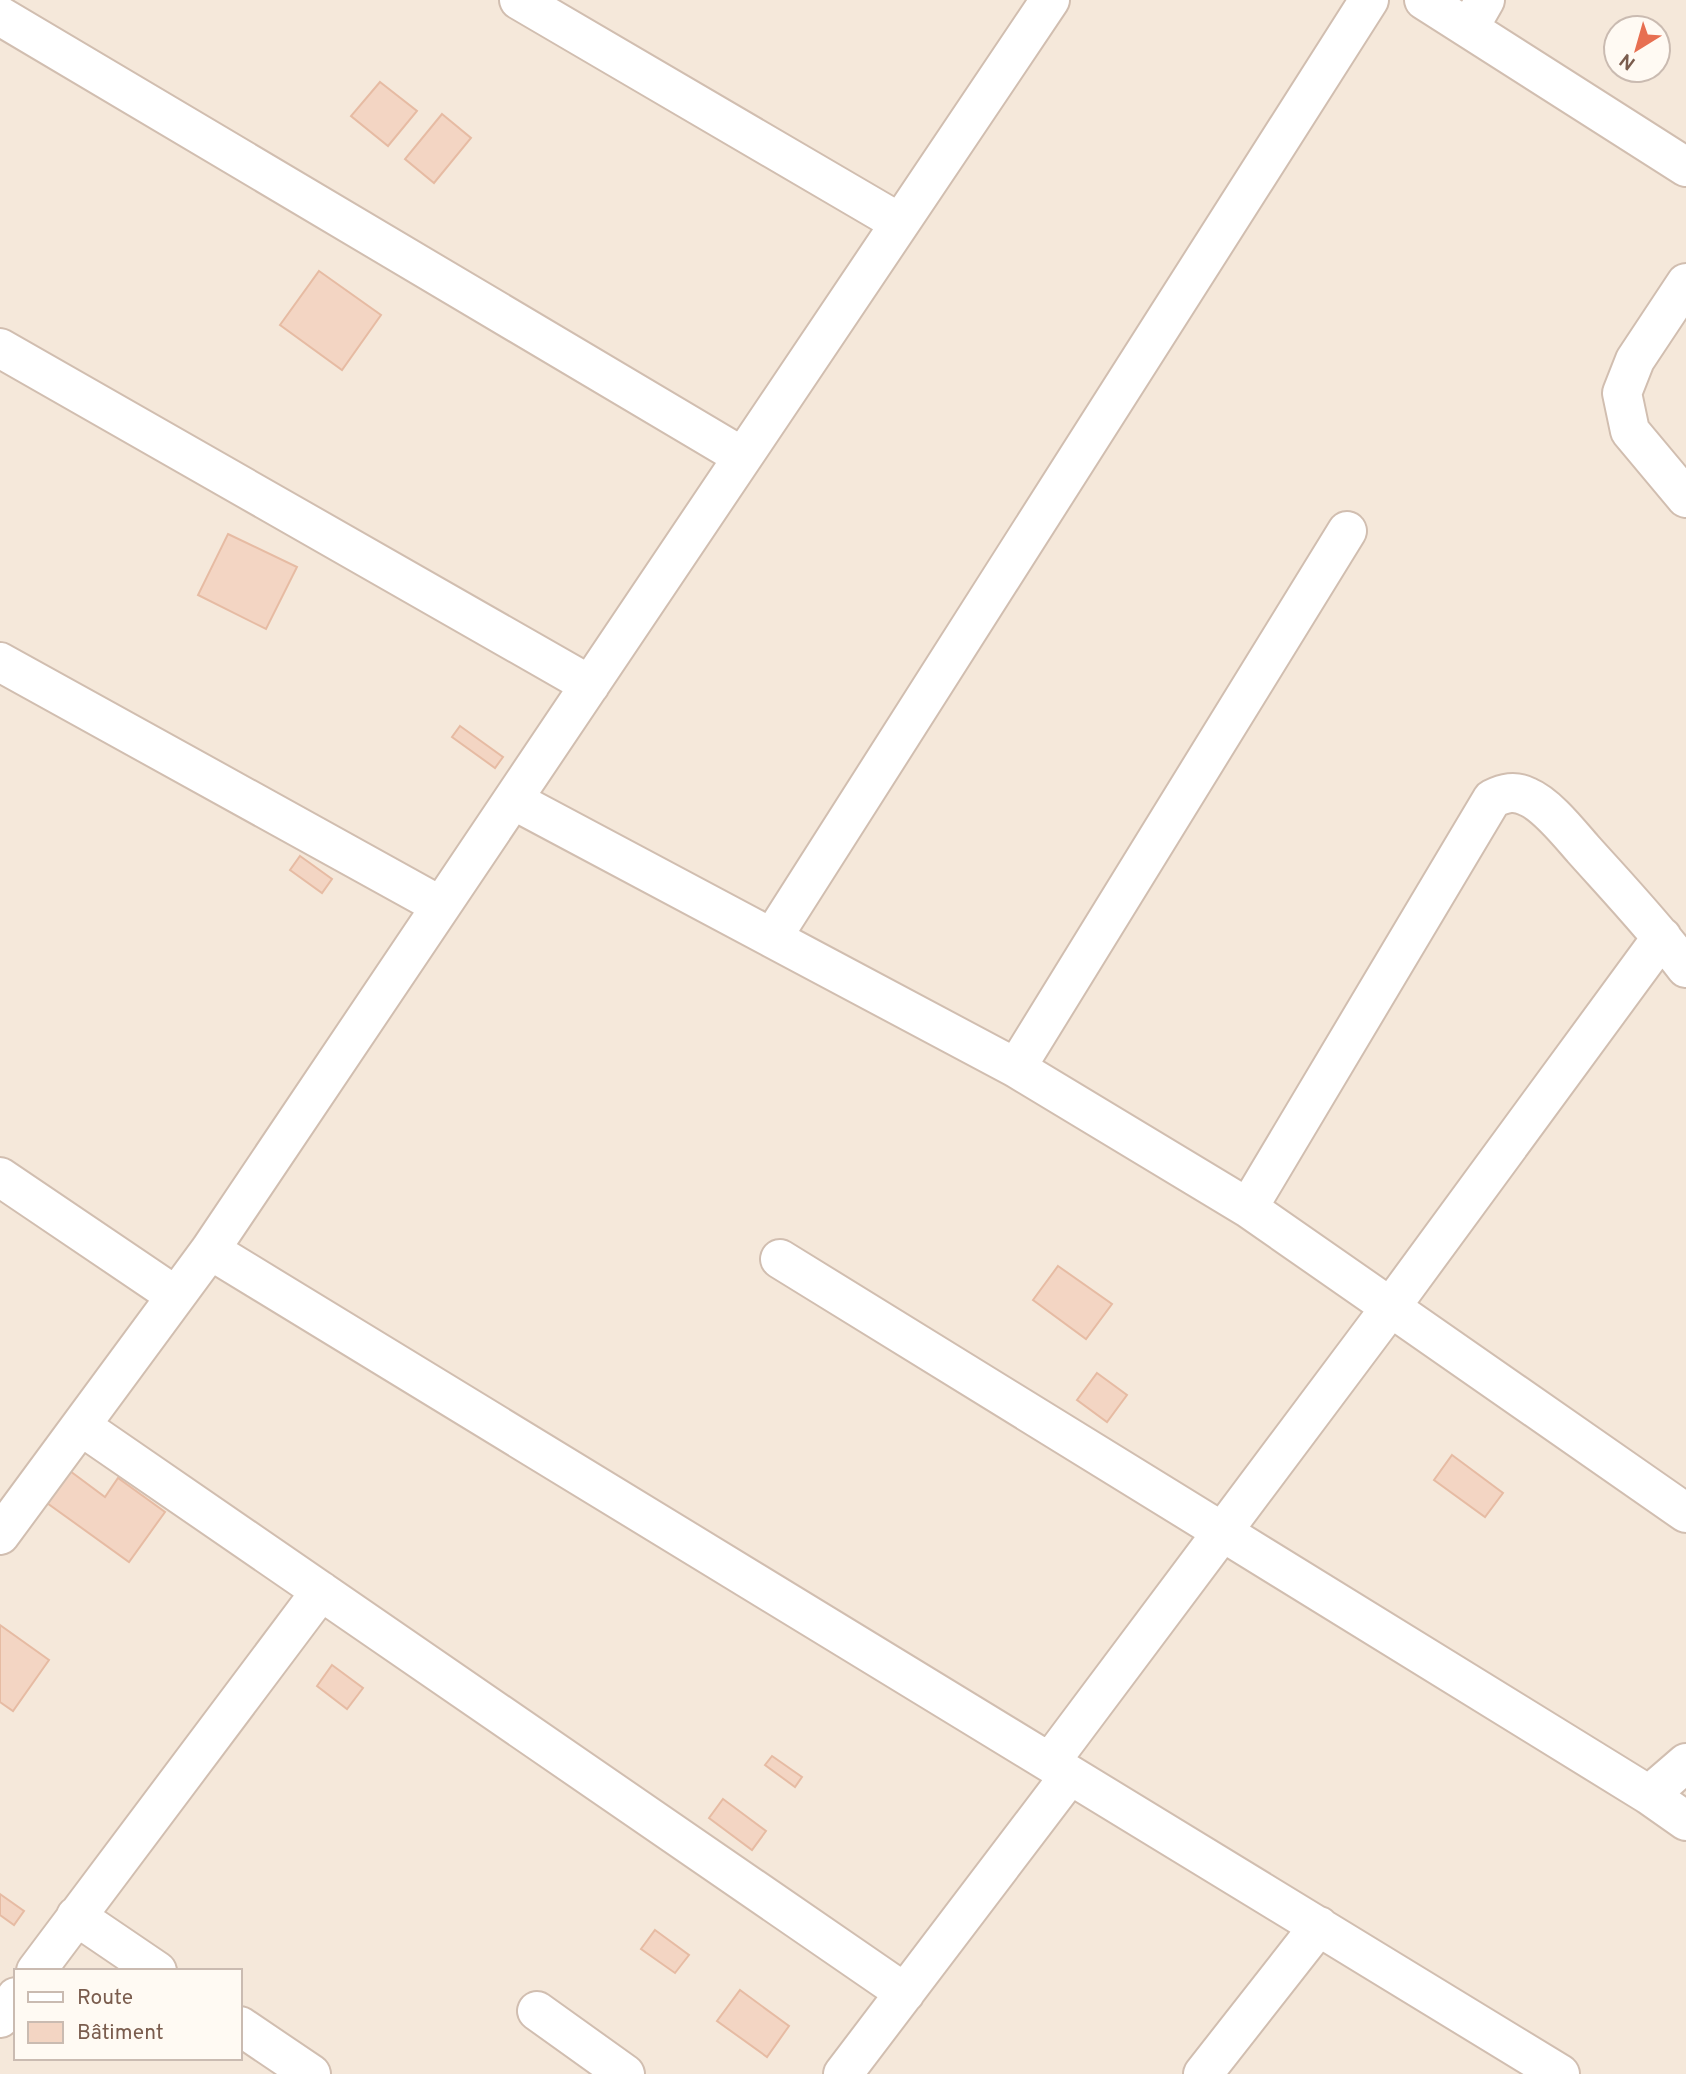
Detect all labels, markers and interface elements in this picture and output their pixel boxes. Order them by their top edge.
north arrow [1602,14,1672,84]
text: N [1615,47,1641,75]
legend [14,1969,242,2060]
text: Route [77,1985,133,2012]
text: Bâtiment [77,2020,164,2047]

